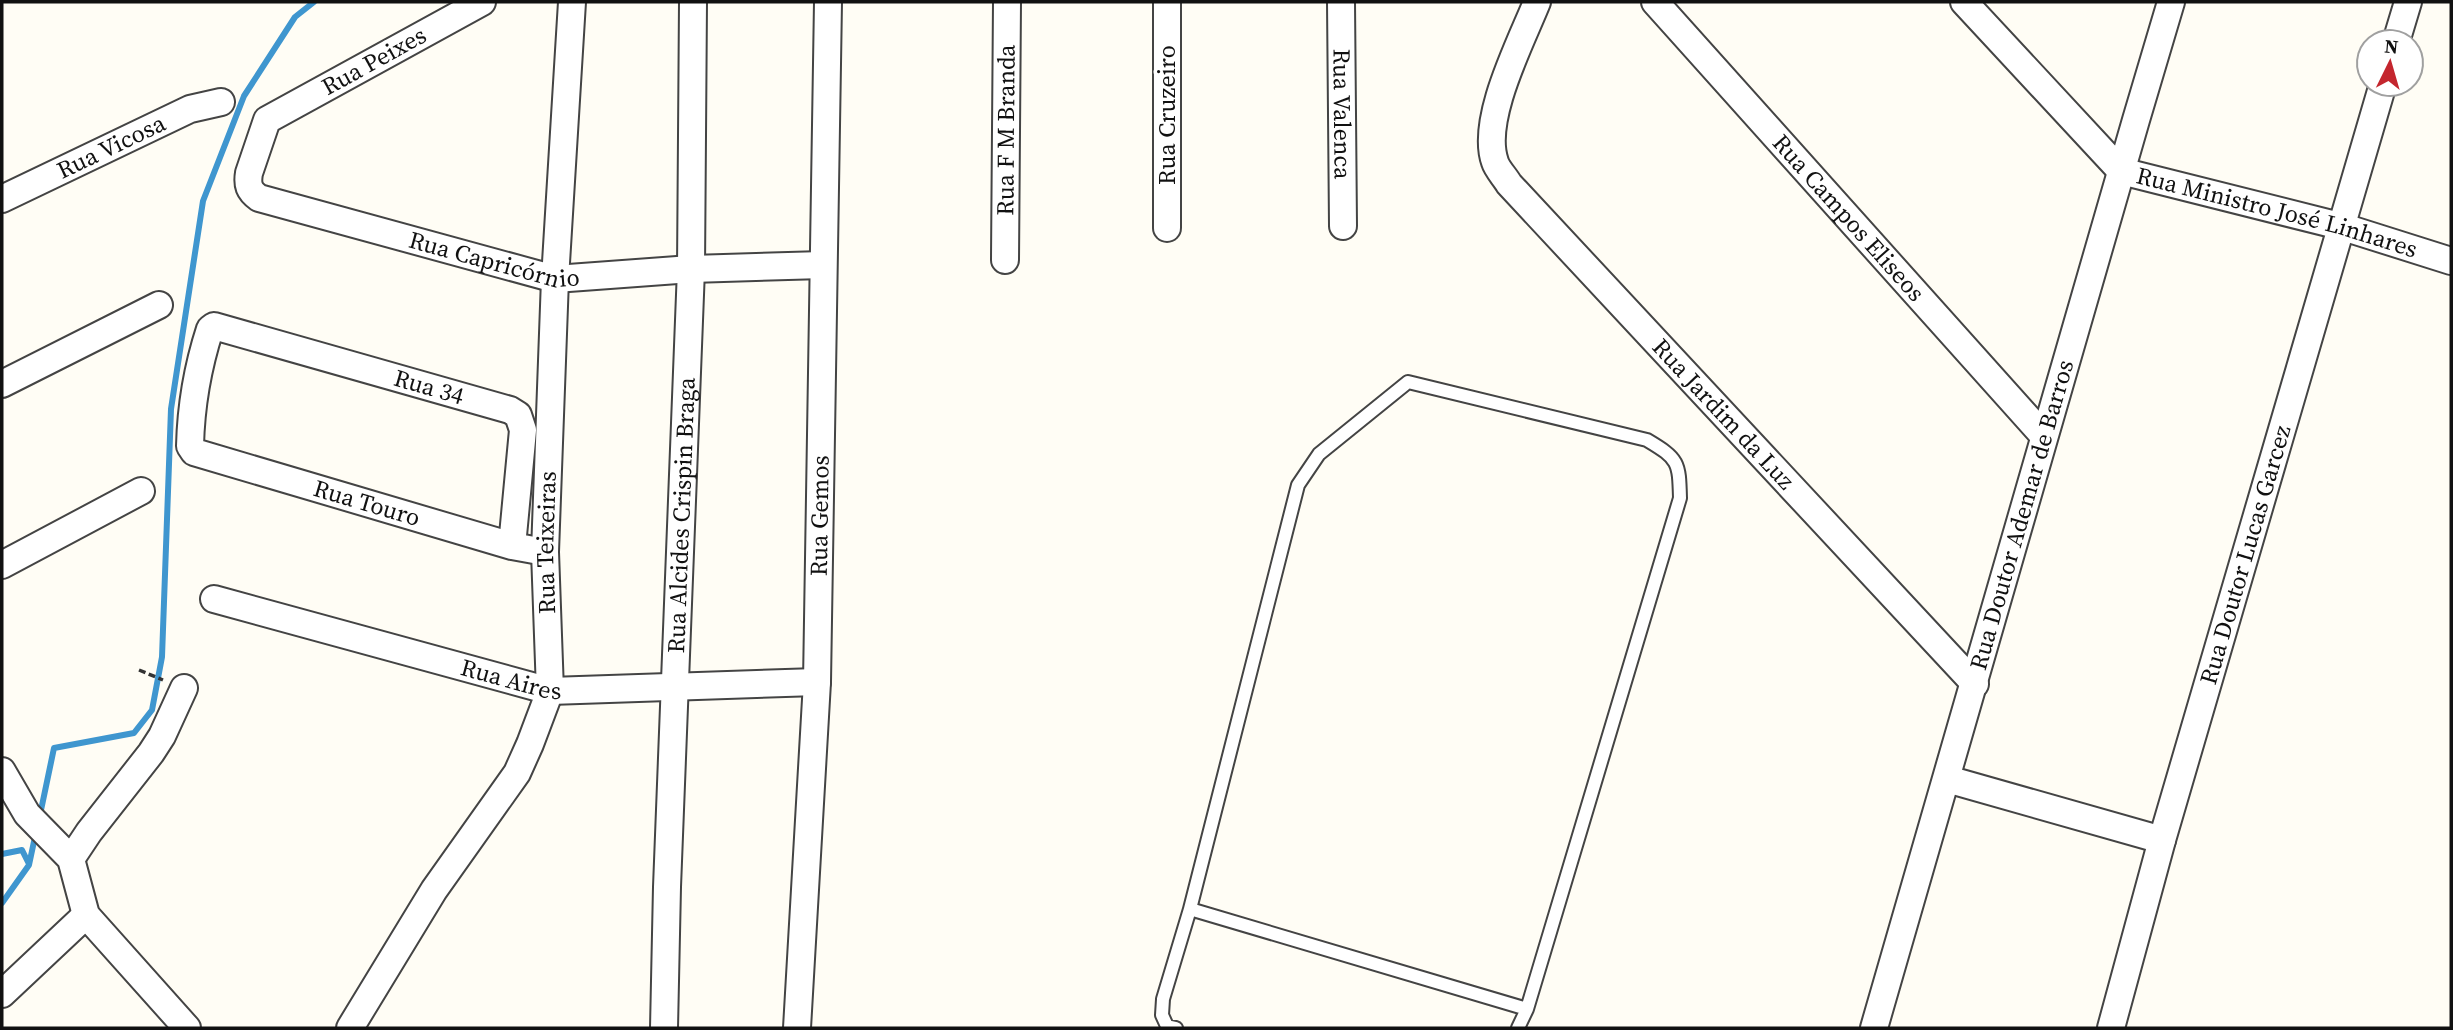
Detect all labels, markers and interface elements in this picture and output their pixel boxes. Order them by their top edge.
street label: Rua Peixes [315,18,432,103]
north arrow [2355,28,2425,98]
text: N [2383,33,2400,60]
street label: Rua F M Branda [988,43,1023,216]
street label: Rua Cruzeiro [1150,45,1183,185]
street label: Rua Valenca [1325,48,1360,180]
street label: Rua Vicosa [51,106,171,186]
street label: Rua Campos Eliseos [1765,127,1933,308]
street label: Rua Ministro José Linhares [2133,159,2422,265]
street label: Rua Capricórnio [405,223,581,296]
street label: Rua Jardim da Luz [1645,331,1802,496]
street label: Rua Doutor Ademar de Barros [1961,356,2081,674]
street label: Rua 34 [390,361,468,412]
street label: Rua Alcides Crispin Braga [659,376,703,654]
street label: Rua Doutor Lucas Garcez [2191,421,2298,688]
street label: Rua Gemos [802,455,837,576]
street label: Rua Teixeiras [528,470,564,615]
street label: Rua Touro [310,471,424,534]
street label: Rua Aires [457,650,562,707]

